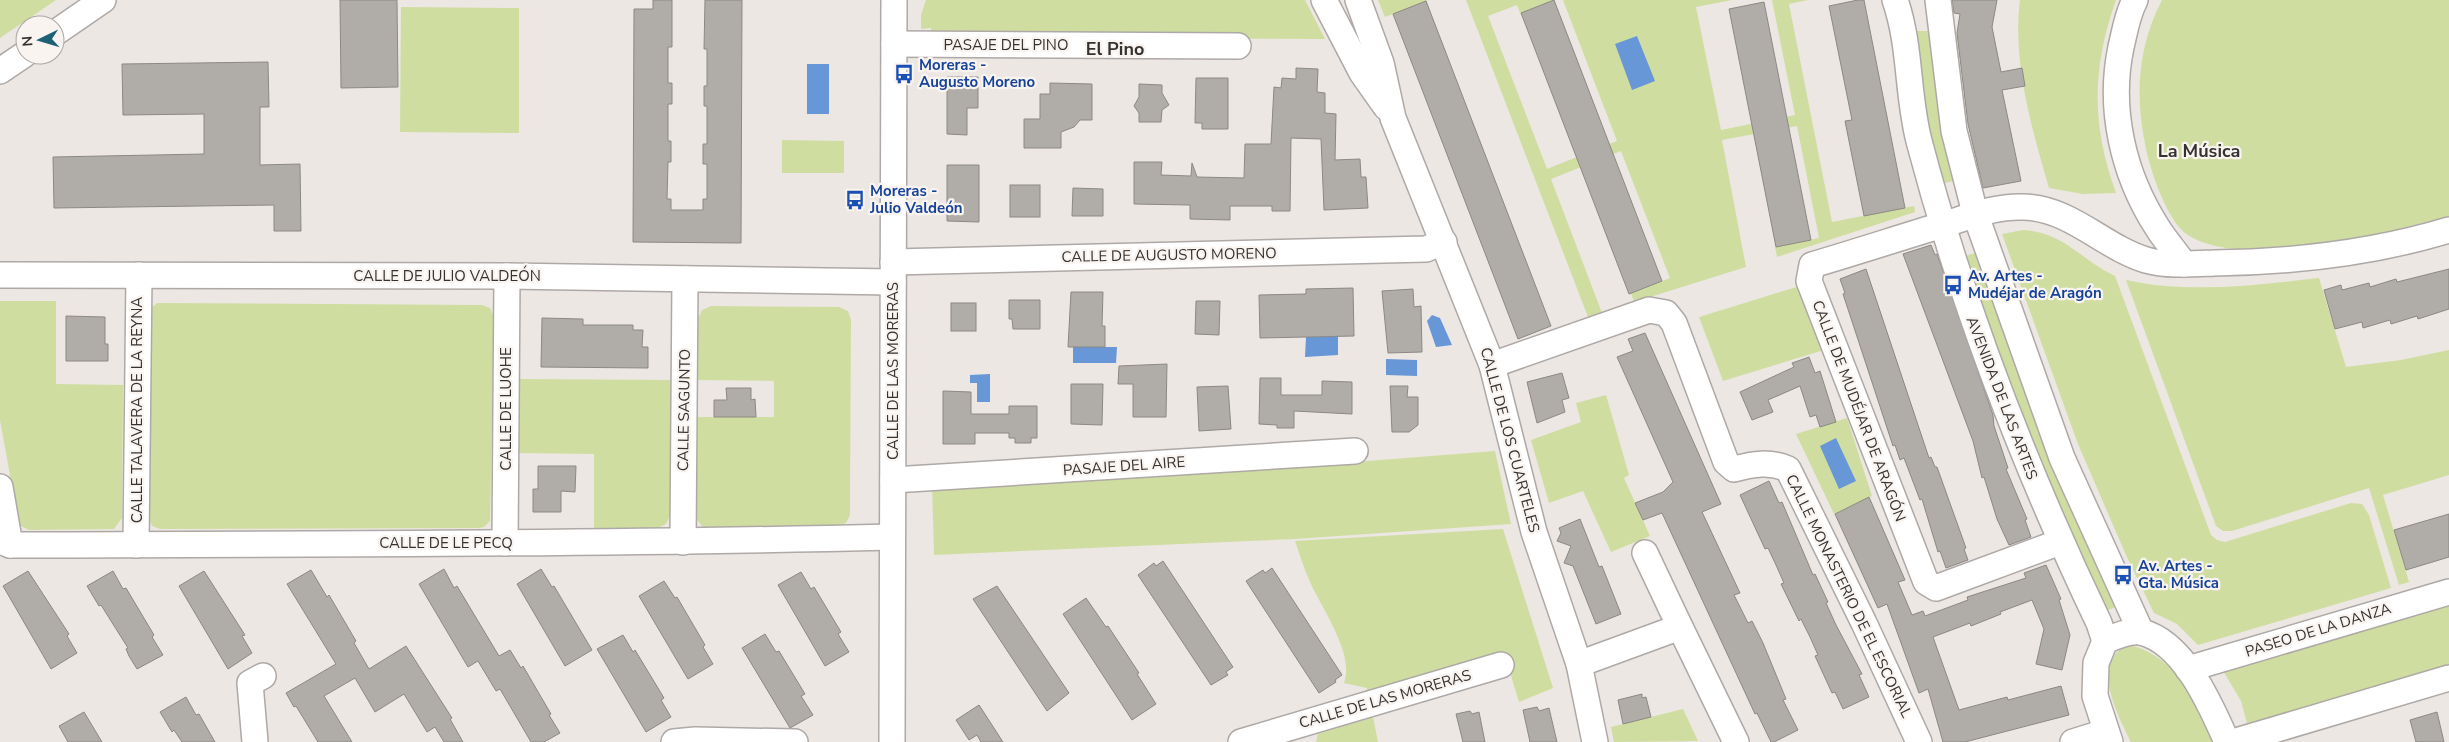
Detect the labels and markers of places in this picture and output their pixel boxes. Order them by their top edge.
place label: Moreras - Augusto Moreno [919,55,1036,92]
bus stop icon: Moreras - Augusto Moreno [893,63,915,85]
place label: Moreras - Julio Valdeón [869,181,963,218]
bus stop icon: Moreras - Julio Valdeón [844,189,866,211]
place label: Av. Artes - Mudéjar de Aragón [1968,266,2102,303]
bus stop icon: Av. Artes - Mudéjar de Aragón [1942,274,1964,296]
place label: Av. Artes - Gta. Música [2138,556,2219,593]
bus stop icon: Av. Artes - Gta. Música [2112,564,2134,586]

